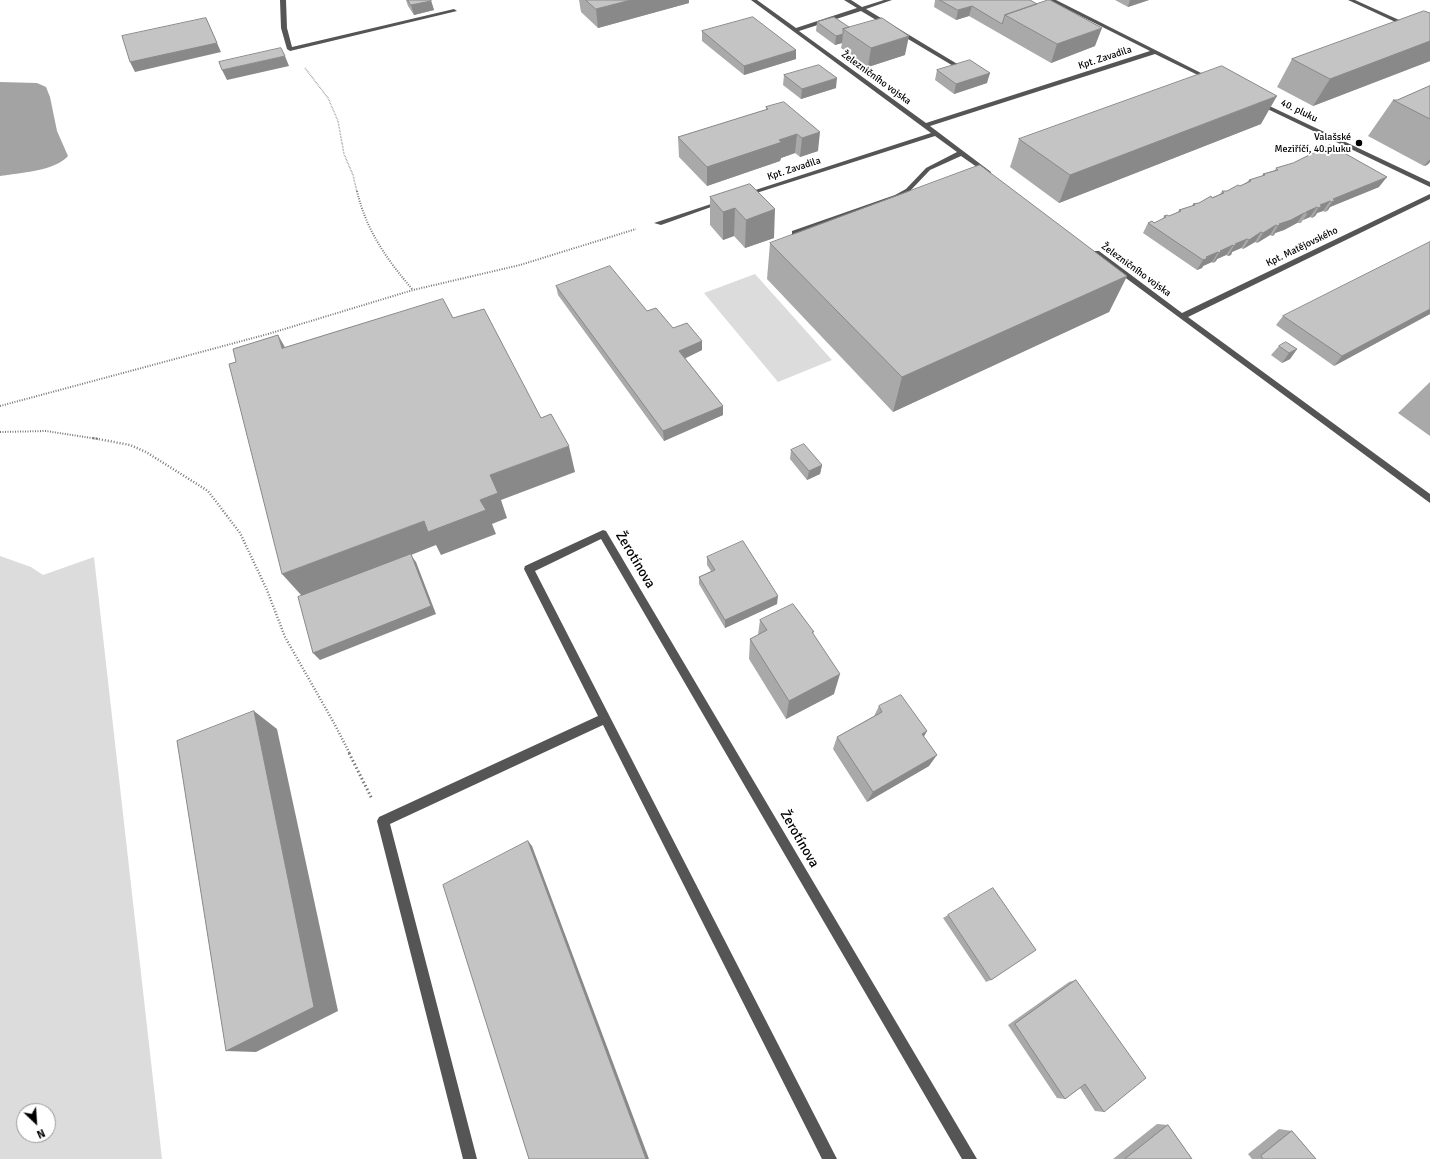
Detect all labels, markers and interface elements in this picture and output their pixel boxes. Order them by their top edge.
street label: Kpt. Zavadila [1077,44,1133,72]
street label: Železničního vojska [839,49,913,107]
street label: 40. pluku [1279,97,1319,125]
place label: Valašské Meziříčí, 40.pluku [1274,131,1351,154]
marker: Valašské Meziříčí, 40.pluku [1354,138,1364,148]
street label: Kpt. Zavadila [766,155,822,183]
street label: Kpt. Matějovského [1264,224,1340,270]
street label: Železničního vojska [1099,241,1173,299]
street label: Žerotínova [611,528,659,592]
street label: Žerotínova [776,807,822,871]
north arrow [16,1103,56,1143]
text: N [35,1126,47,1141]

